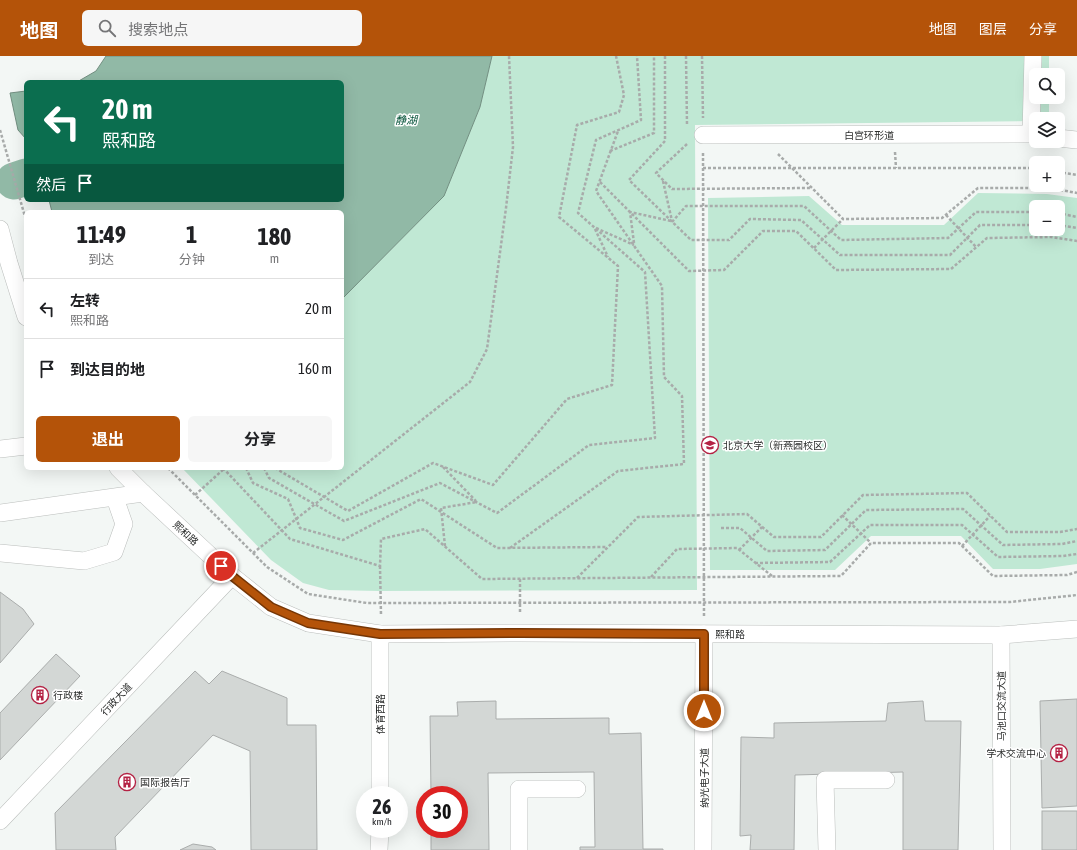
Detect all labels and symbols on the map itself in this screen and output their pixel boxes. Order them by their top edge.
water label: 静湖 [395,114,419,126]
street label: 白宫环形道 [844,130,894,141]
school or university icon: 北京大学（新燕园校区） [700,435,720,455]
place label: 北京大学（新燕园校区） [723,440,833,451]
street label: 熙和路 [171,519,200,548]
pin [204,549,238,583]
street label: 熙和路 [715,629,745,640]
street label: 马池口交流大道 [996,671,1007,741]
street label: 行政大道 [99,681,134,718]
building icon: 行政楼 [30,685,50,705]
place label: 行政楼 [53,690,83,701]
position arrow [683,690,725,732]
street label: 体育西路 [375,694,386,734]
building icon: 学术交流中心 [1049,743,1069,763]
street label: 纳光电子大道 [699,748,710,808]
place label: 学术交流中心 [986,748,1046,759]
building icon: 国际报告厅 [117,772,137,792]
place label: 国际报告厅 [140,777,190,788]
speed limit sign: 30 [416,786,468,838]

